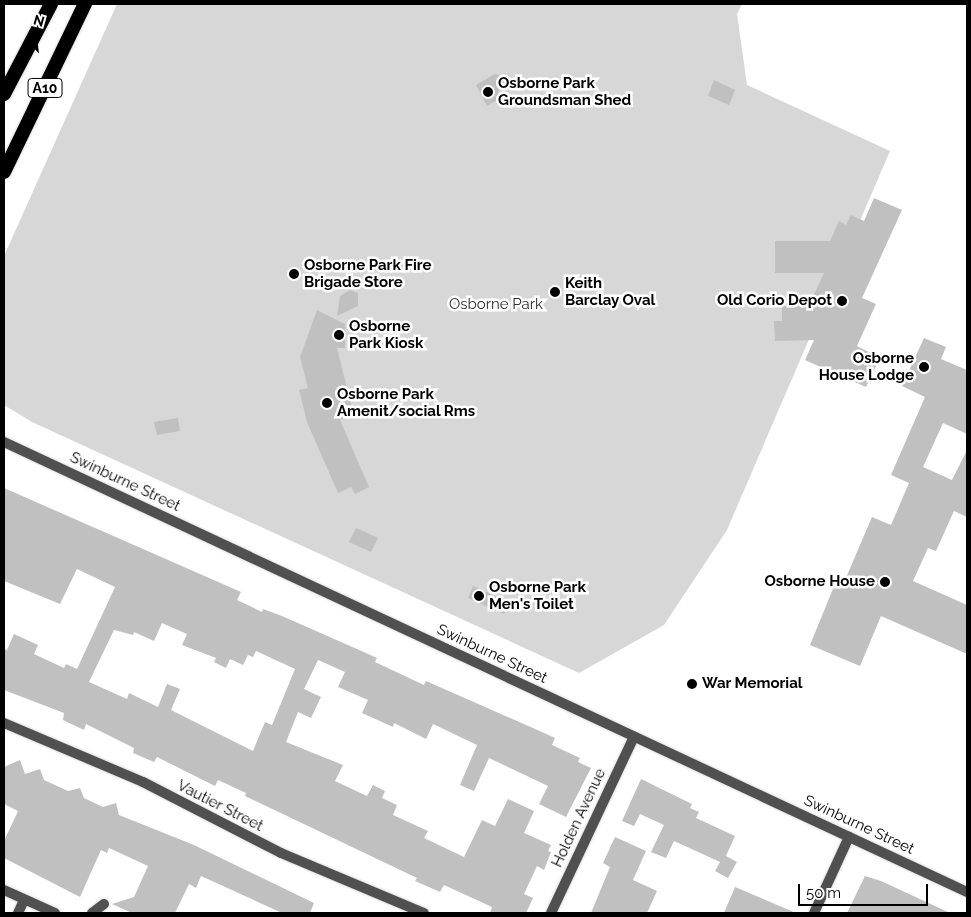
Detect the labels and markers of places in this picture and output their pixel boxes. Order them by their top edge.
place label: Osborne Park Groundsman Shed [498,74,631,109]
marker: Osborne Park Groundsman Shed [482,86,494,98]
place label: Osborne Park Fire Brigade Store [304,256,432,291]
marker: Osborne Park Fire Brigade Store [288,268,300,280]
place label: Keith Barclay Oval [565,274,656,309]
marker: Keith Barclay Oval [549,286,561,298]
place label: Old Corio Depot [717,292,832,310]
marker: Old Corio Depot [836,295,848,307]
place label: Osborne Park Kiosk [349,317,423,352]
marker: Osborne Park Kiosk [333,329,345,341]
place label: Osborne House Lodge [819,349,914,384]
marker: Osborne House Lodge [918,361,930,373]
place label: Osborne Park Amenit/social Rms [337,385,476,420]
marker: Osborne Park Amenit/social Rms [321,397,333,409]
place label: Osborne House [764,573,875,591]
marker: Osborne House [879,576,891,588]
place label: Osborne Park Men's Toilet [489,578,586,613]
marker: Osborne Park Men's Toilet [473,590,485,602]
place label: War Memorial [702,675,803,693]
marker: War Memorial [686,678,698,690]

